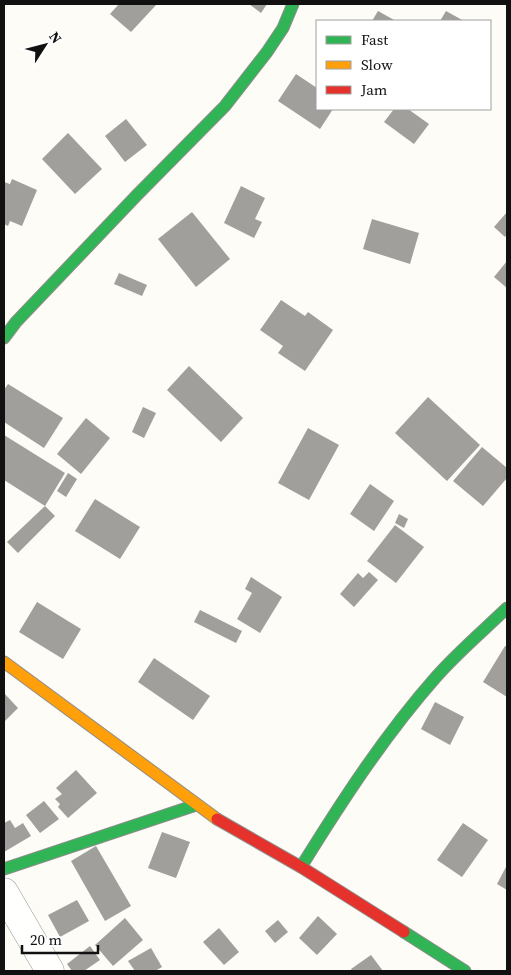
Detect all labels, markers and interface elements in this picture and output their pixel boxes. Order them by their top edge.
north arrow [20,20,70,70]
legend [316,20,491,110]
text: N [44,27,67,47]
text: Fast [361,29,388,50]
text: Slow [361,54,393,75]
text: Jam [360,79,388,100]
scale bar [22,922,99,954]
text: 20 m [30,929,62,950]

